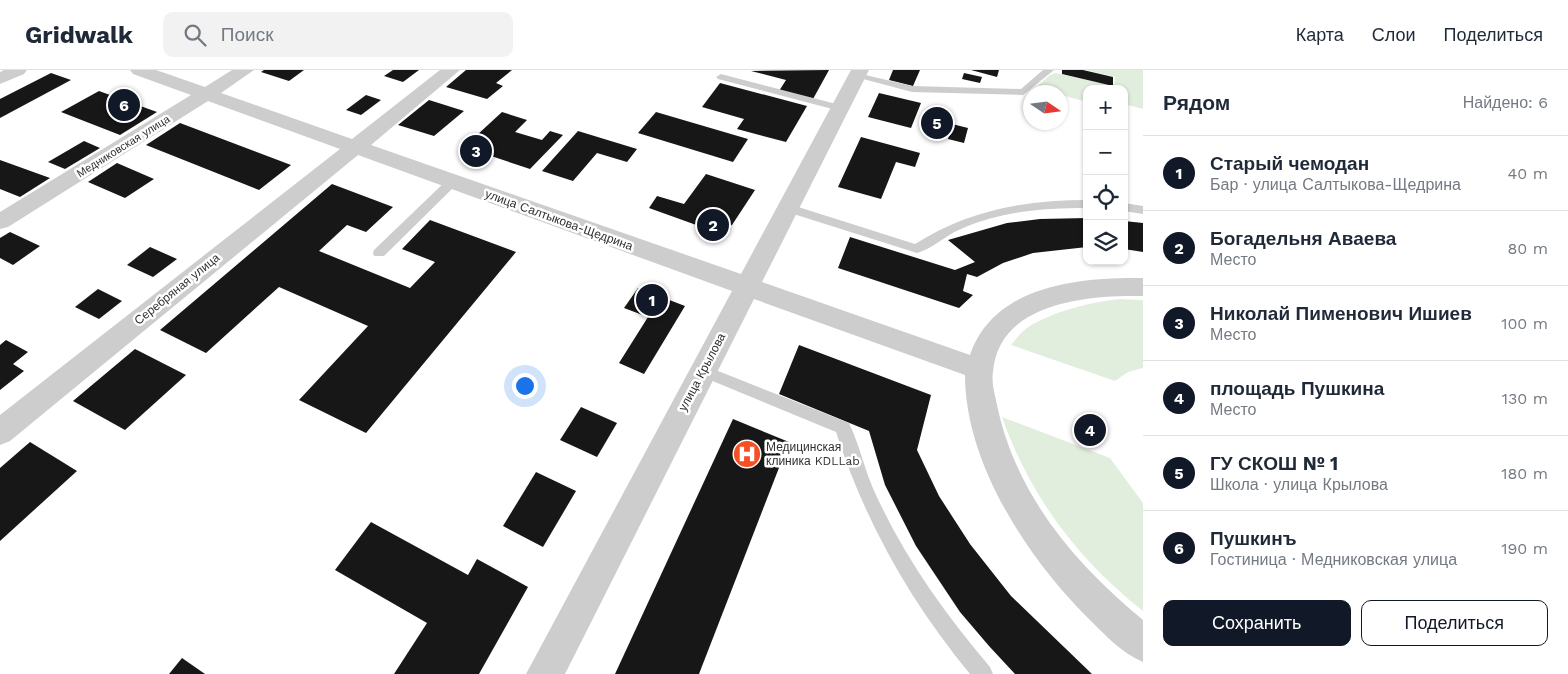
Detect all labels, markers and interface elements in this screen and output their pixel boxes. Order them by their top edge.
search box [163,12,513,57]
text: Gridwalk [25,21,133,49]
icon: search [181,21,209,49]
text: Поиск [221,23,273,46]
text: Карта [1296,24,1344,45]
text: Слои [1372,24,1416,45]
text: Поделиться [1444,24,1543,45]
north arrow [1023,85,1068,130]
map controls [1083,85,1128,265]
button: + [1083,85,1128,130]
pin: 6 [108,86,140,124]
text: Рядом [1163,90,1230,115]
text: Найдено: 6 [1463,93,1548,112]
pin: 5 [921,104,953,142]
street label: Медниковская улица [74,112,173,180]
button: − [1083,130,1128,175]
pin: 3 [460,132,492,170]
text: Старый чемодан [1210,152,1369,175]
text: 1 [1176,164,1182,183]
text: 40 m [1508,164,1548,183]
button: locate [1083,175,1128,220]
text: Бар · улица Салтыкова-Щедрина [1210,175,1461,194]
street label: улица Салтыкова-Щедрина [483,187,635,253]
pin: 2 [697,206,729,244]
button: layers [1083,220,1128,265]
text: Богадельня Аваева [1210,227,1396,250]
text: 2 [1174,239,1184,258]
text: 80 m [1507,239,1548,258]
street label: Серебряная улица [132,250,223,328]
text: Место [1210,250,1256,269]
pin: 1 [636,281,668,319]
text: Николай Пименович Ишиев [1210,302,1472,325]
text: 3 [1174,314,1184,333]
text: 100 m [1501,314,1548,333]
text: Место [1210,325,1256,344]
street label: улица Крылова [676,330,729,413]
your location [512,373,538,399]
text: площадь Пушкина [1210,377,1384,400]
text: 4 [1174,389,1184,408]
text: 130 m [1502,389,1548,408]
text: Место [1210,400,1256,419]
pin: 4 [1074,411,1106,449]
hospital icon: Медицинская клиника KDLLab [732,439,762,469]
place label: Медицинская клиника KDLLab [766,440,860,468]
text: ГУ СКОШ № 1 [1210,452,1338,475]
text: 5 [1174,464,1184,483]
text: 180 m [1501,464,1548,483]
text: Школа · улица Крылова [1210,475,1388,494]
text: Пушкинъ [1210,527,1297,550]
text: 6 [1174,539,1184,558]
text: 190 m [1501,539,1548,558]
text: Гостиница · Медниковская улица [1210,550,1457,569]
button: Сохранить [1163,600,1351,646]
button: Поделиться [1361,600,1548,646]

